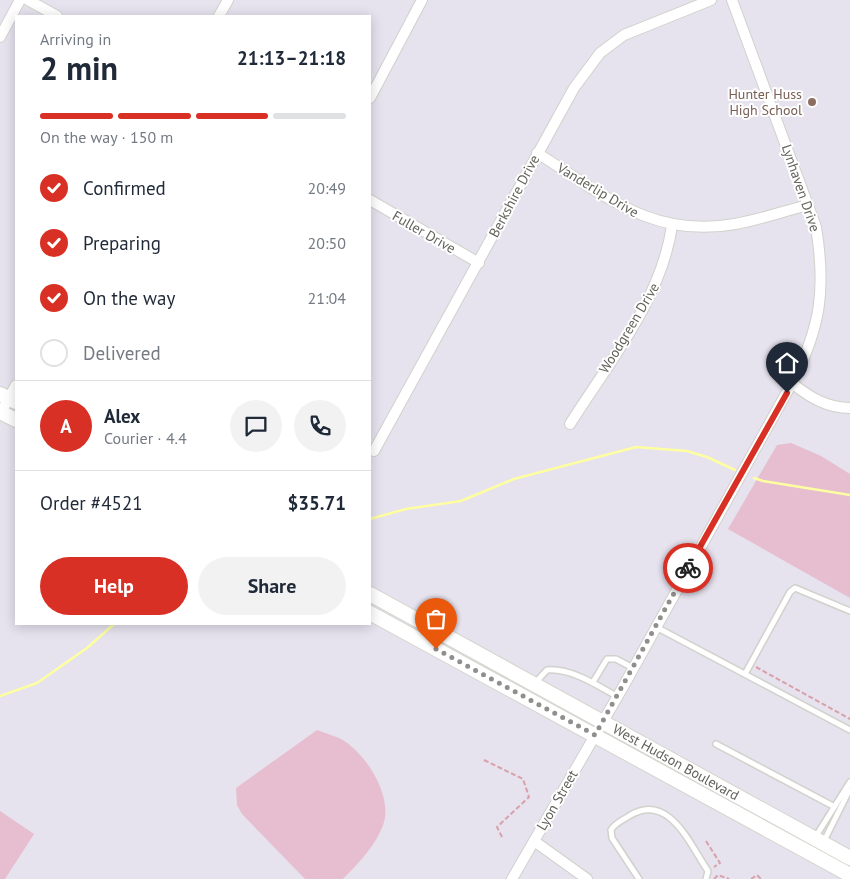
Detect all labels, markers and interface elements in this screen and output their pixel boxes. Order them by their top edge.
text: Arriving in [40,29,111,49]
text: 21:13–21:18 [237,46,346,70]
text: 2 min [40,47,118,89]
place label: Hunter Huss High School [728,85,802,119]
marker: Hunter Huss High School [806,96,818,108]
text: On the way · 150 m [40,127,173,147]
street label: Lynhaven Drive [778,142,824,234]
street label: Berkshire Drive [485,152,543,240]
street label: Vanderlip Drive [553,158,642,221]
icon: check [40,174,68,202]
text: Confirmed [83,176,166,200]
text: 20:49 [308,178,346,198]
street label: Fuller Drive [389,207,459,257]
icon: check [40,229,68,257]
text: Preparing [83,231,161,255]
text: 20:50 [308,233,346,253]
street label: Woodgreen Drive [595,279,663,377]
icon: check [40,284,68,312]
text: On the way [83,286,175,310]
text: 21:04 [308,288,346,308]
text: Delivered [83,341,161,365]
pin [766,342,808,393]
icon: home [773,349,801,377]
button: chat [230,400,282,452]
button: phone [294,400,346,452]
text: Alex [104,404,140,428]
text: A [60,414,72,438]
text: Courier · 4.4 [104,428,187,448]
text: Order #4521 [40,491,143,515]
text: $35.71 [287,491,346,515]
courier [663,543,713,593]
icon: bike [674,554,702,582]
button: Help [40,557,188,615]
button: Share [198,557,346,615]
pin [415,598,457,649]
icon: bag [422,605,450,633]
street label: West Hudson Boulevard [610,720,742,804]
street label: Lyon Street [532,766,582,833]

